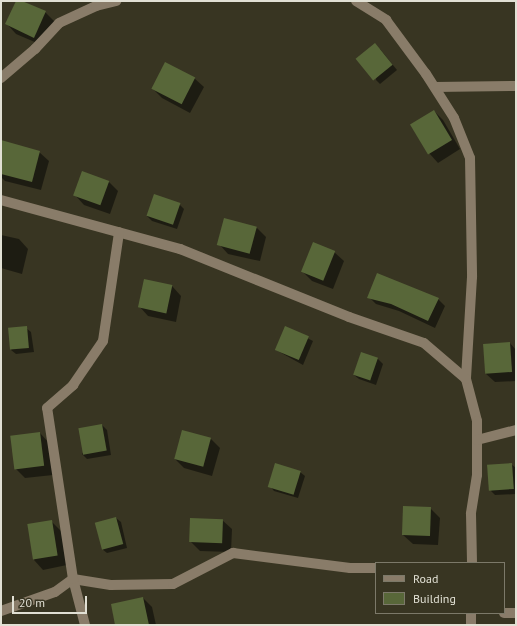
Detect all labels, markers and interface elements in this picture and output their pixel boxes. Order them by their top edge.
legend [375,562,505,614]
text: Road [413,571,438,586]
scale bar [14,588,89,614]
text: Building [413,591,456,606]
text: 20 m [19,595,45,610]

